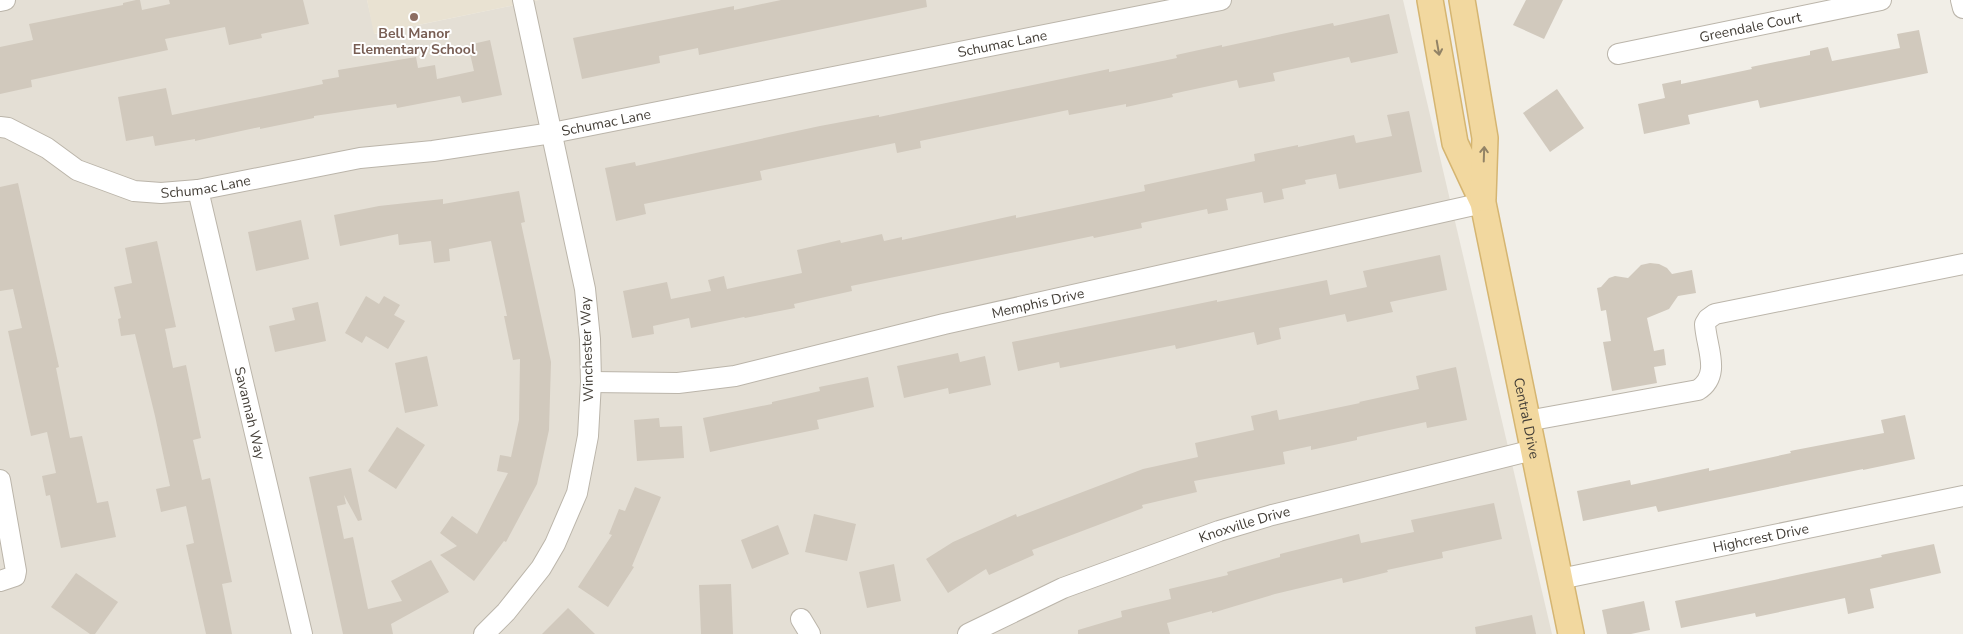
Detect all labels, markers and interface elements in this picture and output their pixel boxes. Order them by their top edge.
street label: Greendale Court [1698,7,1803,47]
marker: Bell Manor Elementary School [408,11,420,23]
place label: Bell Manor Elementary School [353,24,476,59]
street label: Schumac Lane [956,25,1049,62]
one-way arrow [1434,40,1444,56]
street label: Schumac Lane [560,104,652,140]
one-way arrow [1480,146,1489,162]
street label: Schumac Lane [160,170,252,202]
street label: Memphis Drive [990,283,1086,323]
street label: Winchester Way [576,295,598,402]
street label: Savannah Way [230,365,270,462]
street label: Central Drive [1509,376,1545,461]
street label: Knoxville Drive [1196,501,1292,547]
street label: Highcrest Drive [1711,519,1810,557]

